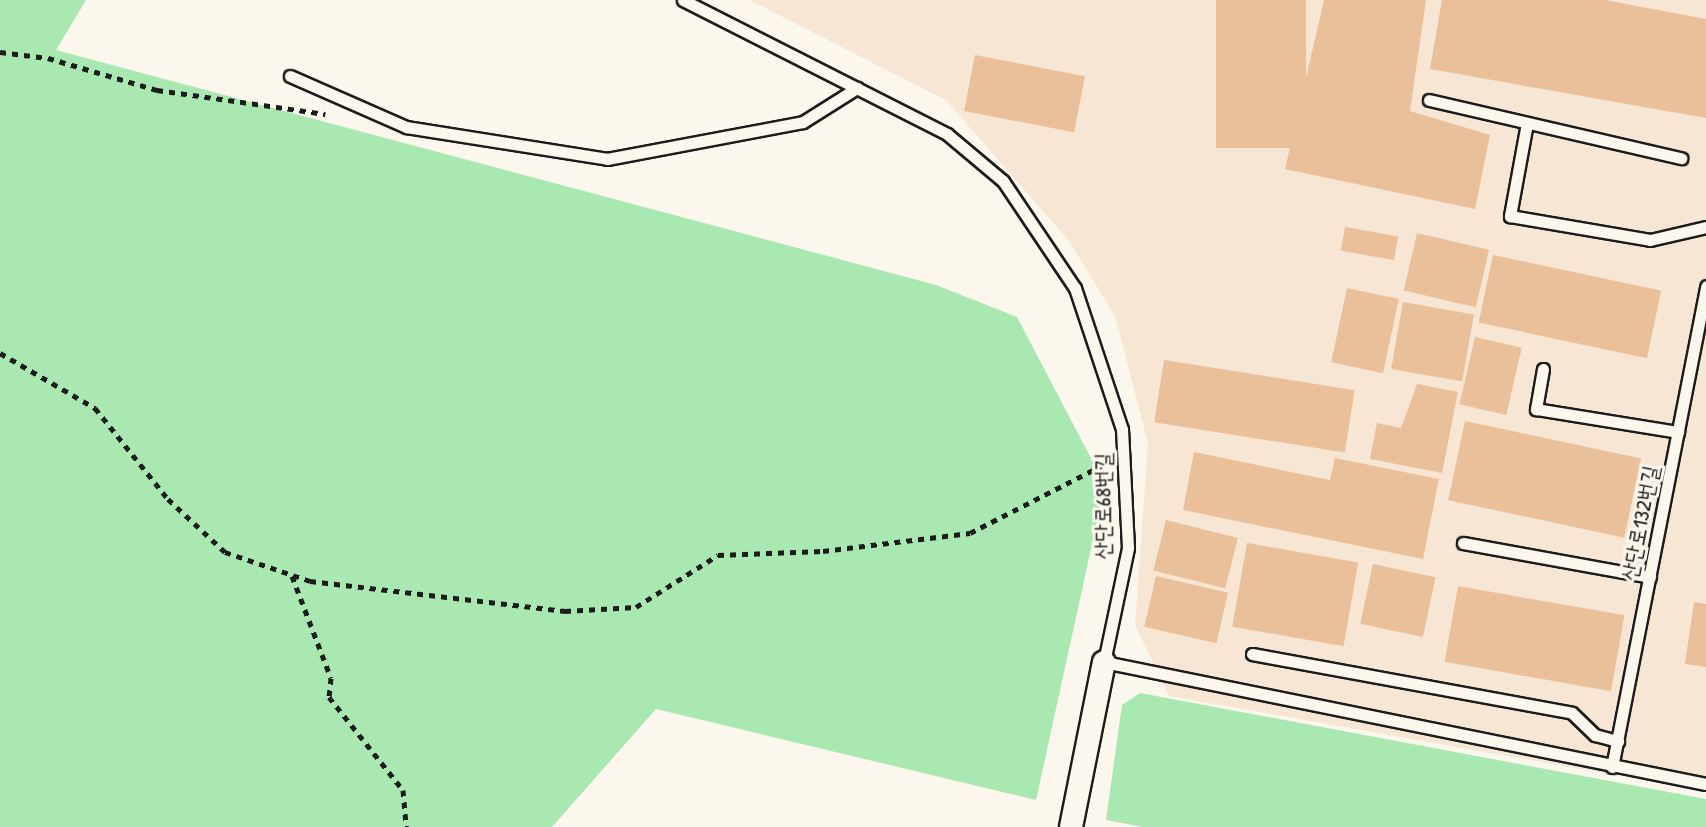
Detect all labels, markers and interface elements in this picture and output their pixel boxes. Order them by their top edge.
street label: 산단로68번길 [1090,453,1116,559]
street label: 산단로132번길 [1616,463,1664,583]

